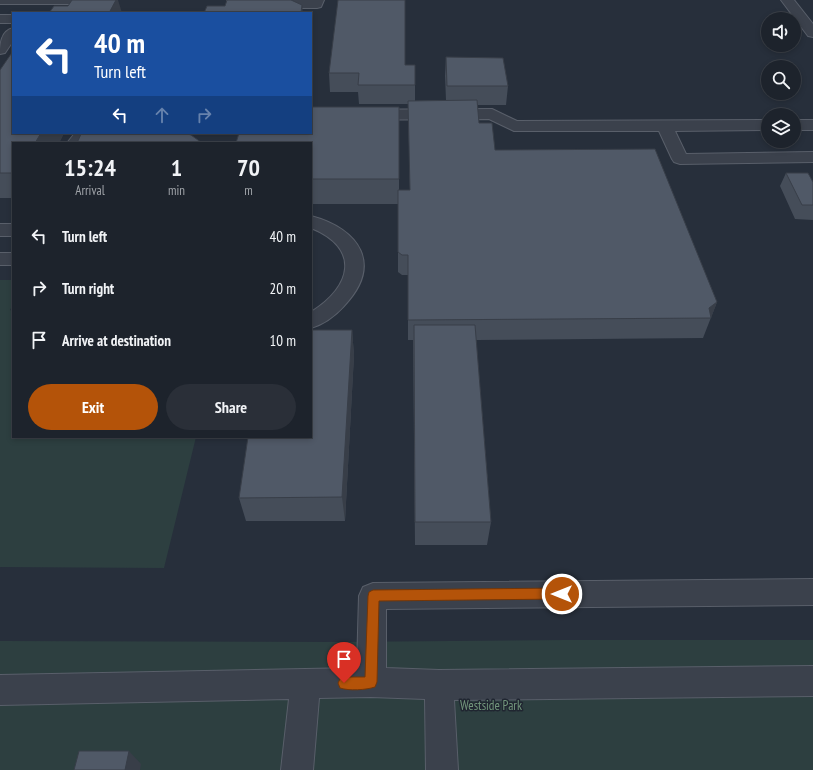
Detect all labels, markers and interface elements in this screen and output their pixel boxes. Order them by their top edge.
map controls [761,12,801,148]
button: sound [761,12,801,52]
text: 40 m [94,24,145,61]
icon: left [28,28,80,80]
text: Turn left [94,60,146,83]
button: search [761,60,801,100]
icon: left [109,104,131,126]
icon: ahead [151,104,173,126]
icon: right [193,104,215,126]
button: layers [761,108,801,148]
text: 15:24 [64,152,116,183]
text: 1 [171,152,182,183]
text: 70 [237,152,260,183]
text: Arrival [75,182,105,199]
text: min [168,182,185,199]
text: m [244,182,253,199]
icon: left [28,225,50,247]
text: Turn left [62,227,107,246]
text: 40 m [270,227,296,246]
icon: right [28,277,50,299]
text: Turn right [62,279,114,298]
text: 20 m [270,279,296,298]
icon: arrive [28,329,50,351]
text: Arrive at destination [62,331,171,350]
text: 10 m [270,331,296,350]
button: Exit [28,384,158,430]
button: Share [166,384,296,430]
position arrow [541,573,583,615]
pin [327,642,361,683]
icon: arrive [333,648,355,670]
park label: Westside Park [460,697,522,714]

